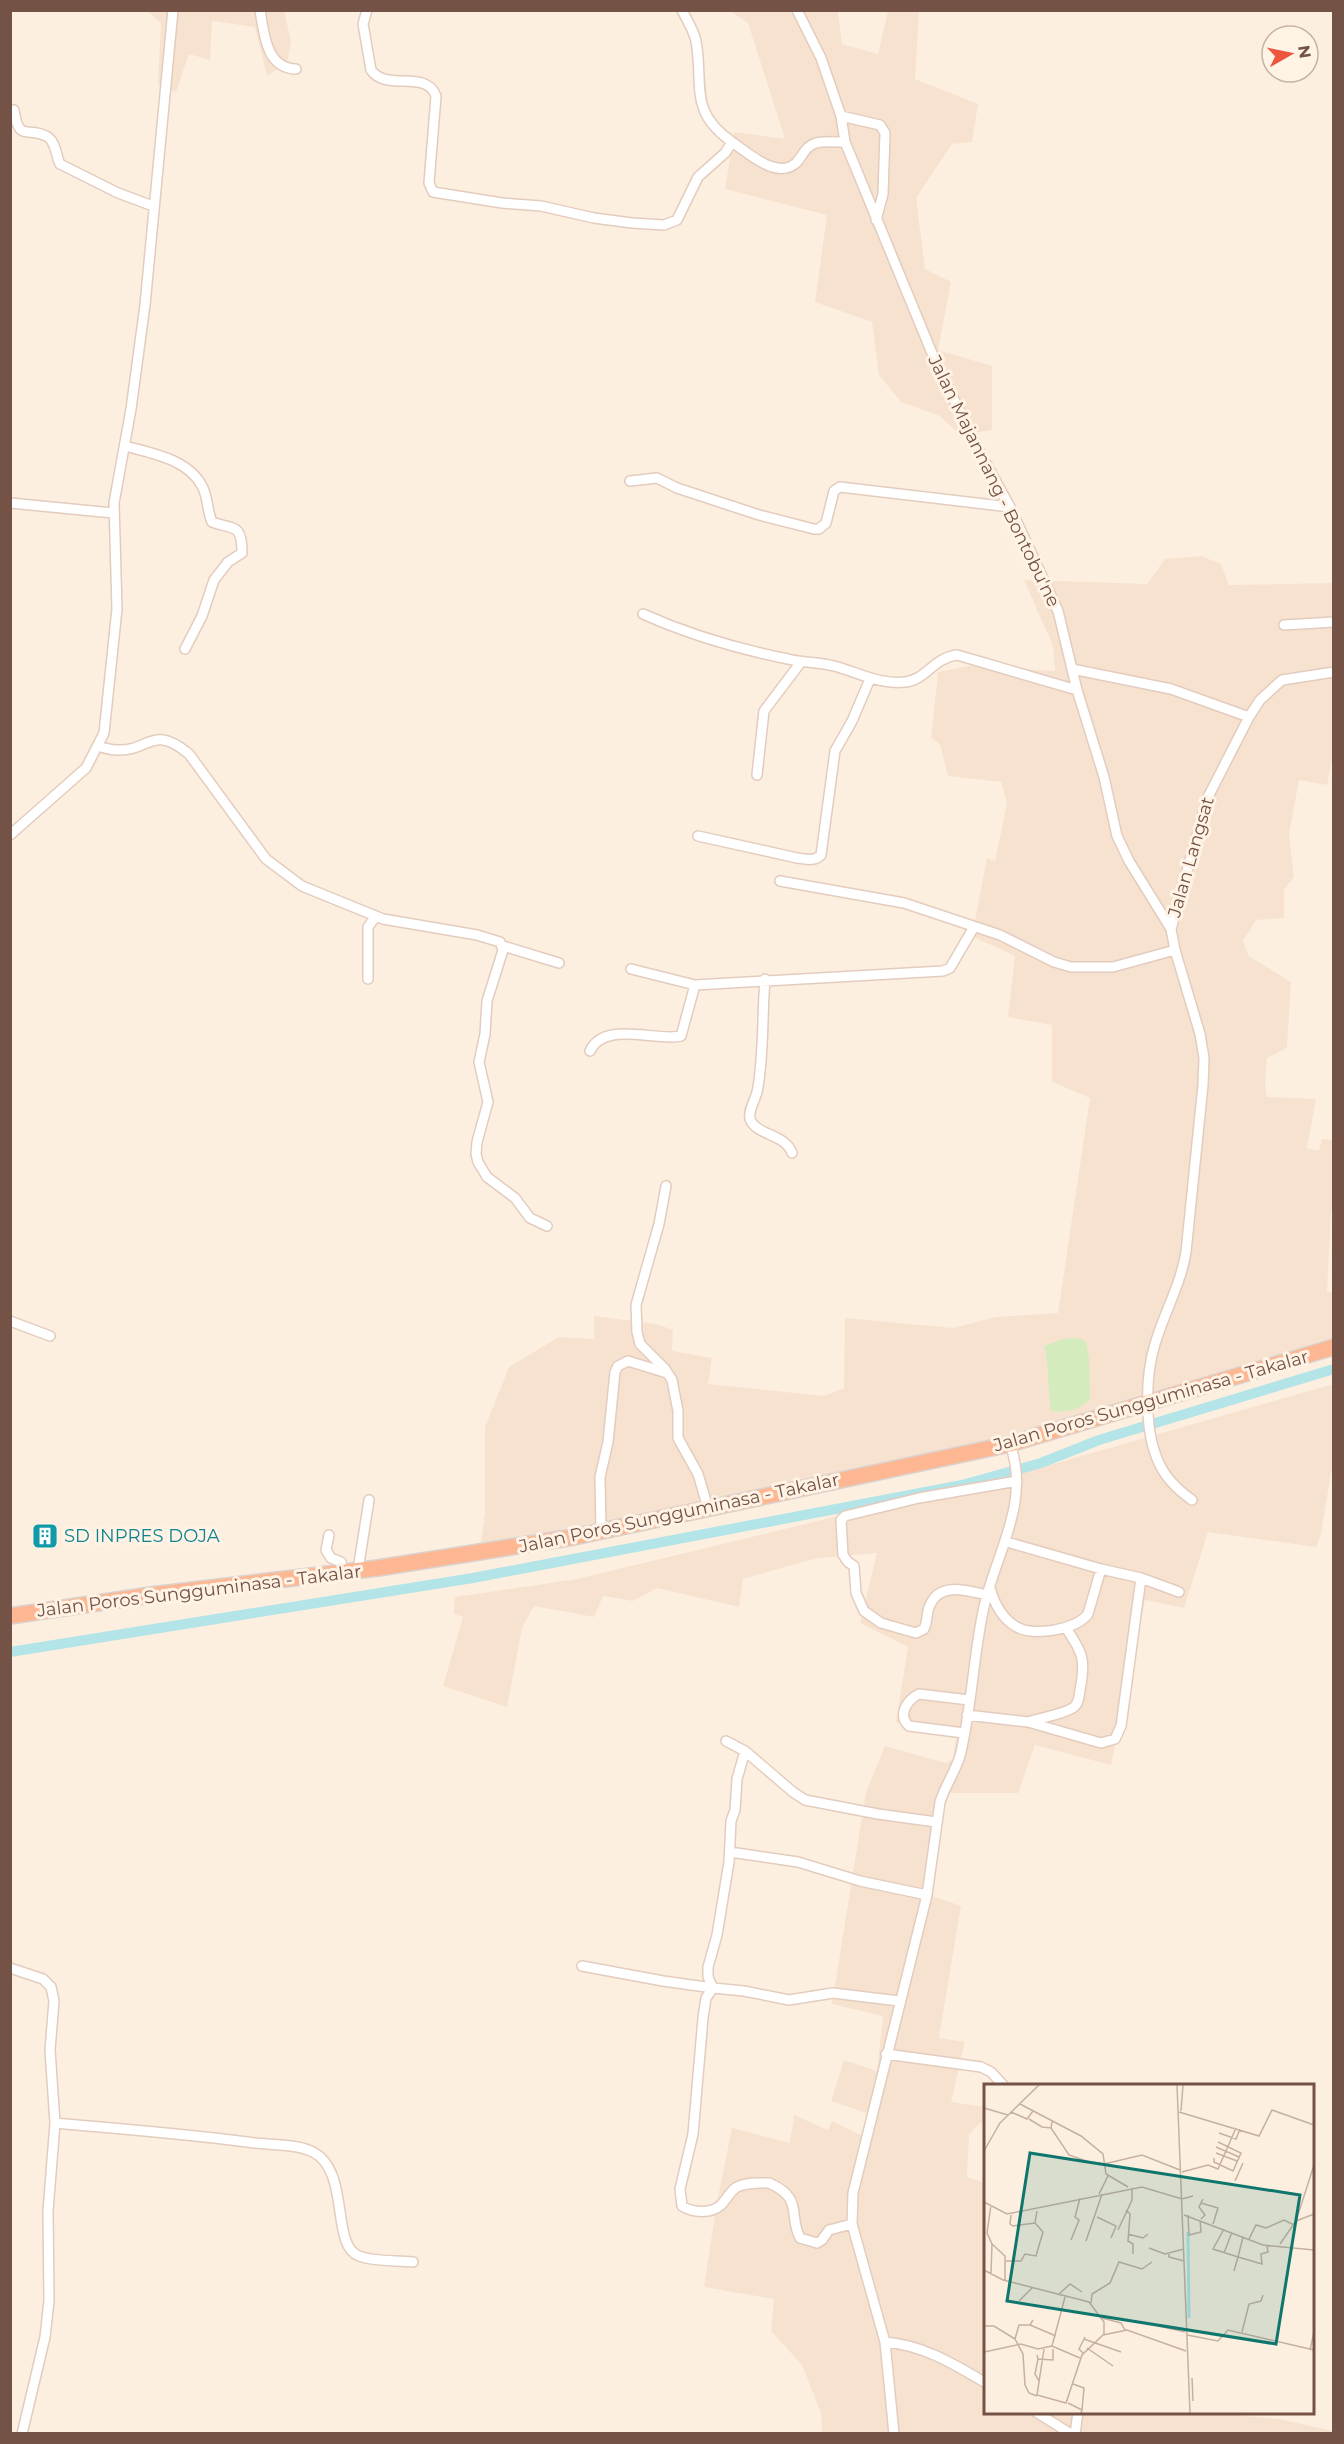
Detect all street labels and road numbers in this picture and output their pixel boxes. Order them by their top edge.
street label: Jalan Majannang - Bontobu'ne [923,351,1065,611]
street label: Jalan Langsat [1163,794,1219,921]
street label: Jalan Poros Sungguminasa - Takalar [990,1345,1311,1457]
street label: Jalan Poros Sungguminasa - Takalar [516,1468,841,1558]
street label: Jalan Poros Sungguminasa - Takalar [35,1560,362,1622]

